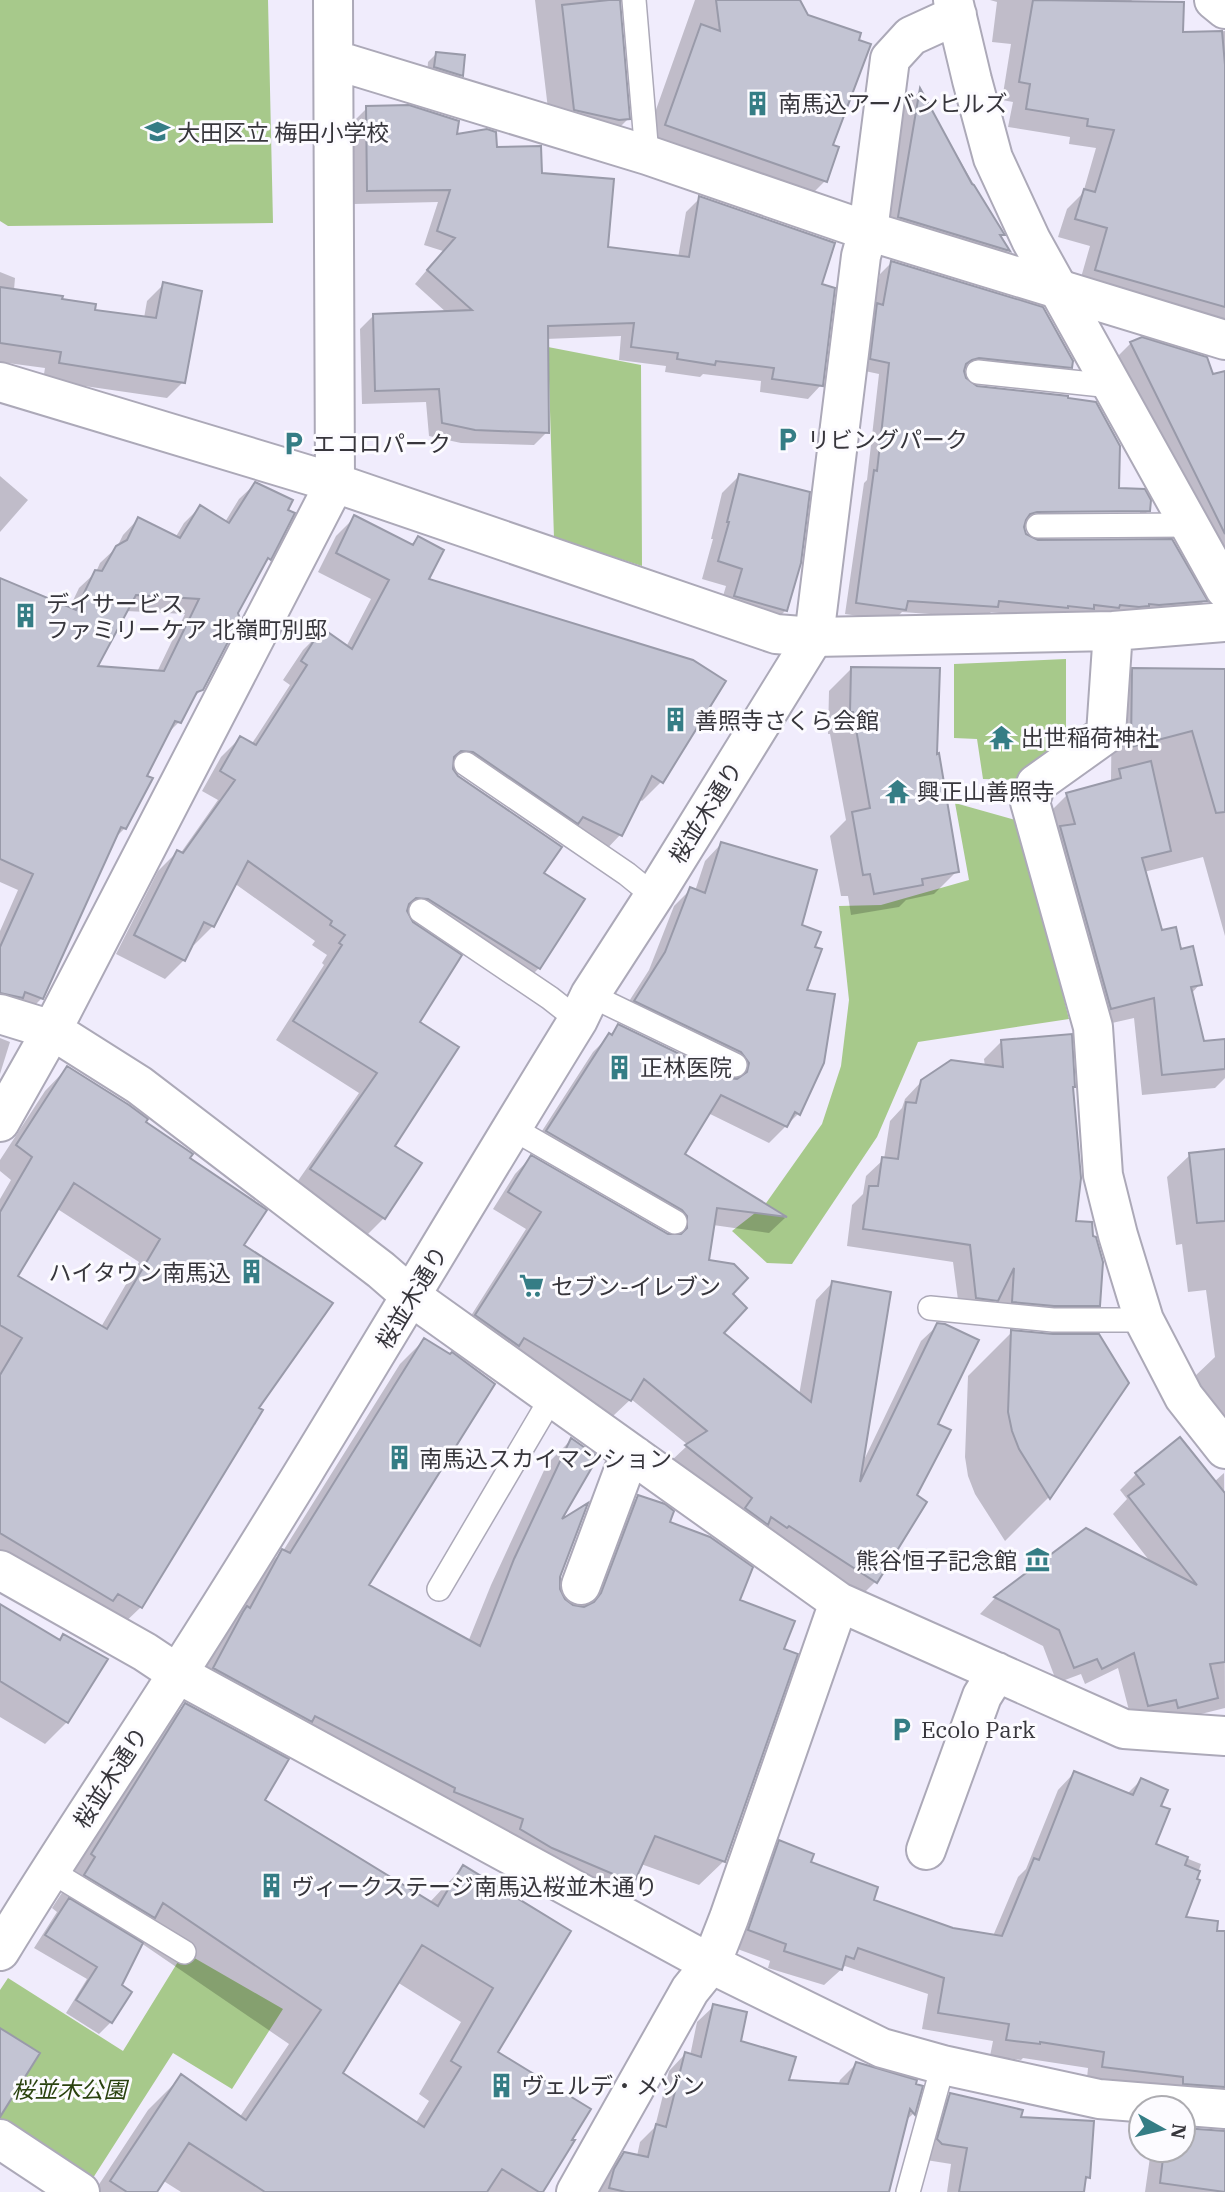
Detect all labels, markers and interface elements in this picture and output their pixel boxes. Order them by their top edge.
place label: 南馬込アーバンヒルズ [778,88,1008,118]
building icon: 南馬込アーバンヒルズ [744,89,772,117]
place label: 大田区立 梅田小学校 [177,117,389,147]
school or university icon: 大田区立 梅田小学校 [143,118,171,146]
place label: リビングパーク [807,424,968,454]
parking icon: リビングパーク [773,425,801,453]
place label: エコロパーク [313,428,451,458]
parking icon: エコロパーク [279,429,307,457]
place label: デイサービス ファミリーケア 北嶺町別邸 [46,588,327,644]
building icon: デイサービス ファミリーケア 北嶺町別邸 [12,602,40,630]
place label: 善照寺さくら会館 [695,705,879,735]
building icon: 善照寺さくら会館 [661,706,689,734]
place label: 出世稲荷神社 [1021,722,1159,752]
temple icon: 出世稲荷神社 [987,723,1015,751]
street label: 桜並木通り [662,755,748,869]
place label: 興正山善照寺 [917,776,1055,806]
temple icon: 興正山善照寺 [883,777,911,805]
place label: 正林医院 [640,1052,732,1082]
building icon: 正林医院 [606,1053,634,1081]
street label: 桜並木通り [369,1240,453,1354]
place label: ハイタウン南馬込 [48,1257,231,1287]
building icon: ハイタウン南馬込 [237,1258,265,1286]
place label: セブン-イレブン [551,1271,721,1301]
supermarket icon: セブン-イレブン [517,1272,545,1300]
place label: 南馬込スカイマンション [419,1443,672,1473]
building icon: 南馬込スカイマンション [385,1444,413,1472]
place label: 熊谷恒子記念館 [856,1545,1017,1575]
museum icon: 熊谷恒子記念館 [1023,1546,1051,1574]
place label: Ecolo Park [921,1714,1036,1744]
parking icon: Ecolo Park [887,1715,915,1743]
street label: 桜並木通り [66,1721,154,1833]
place label: ヴィークステージ南馬込桜並木通り [291,1871,658,1901]
building icon: ヴィークステージ南馬込桜並木通り [257,1872,285,1900]
place label: ヴェルデ・メゾン [521,2070,705,2100]
building icon: ヴェルデ・メゾン [487,2071,515,2099]
park label: 桜並木公園 [12,2074,130,2104]
north arrow [1127,2094,1197,2164]
text: N [1166,2122,1192,2140]

